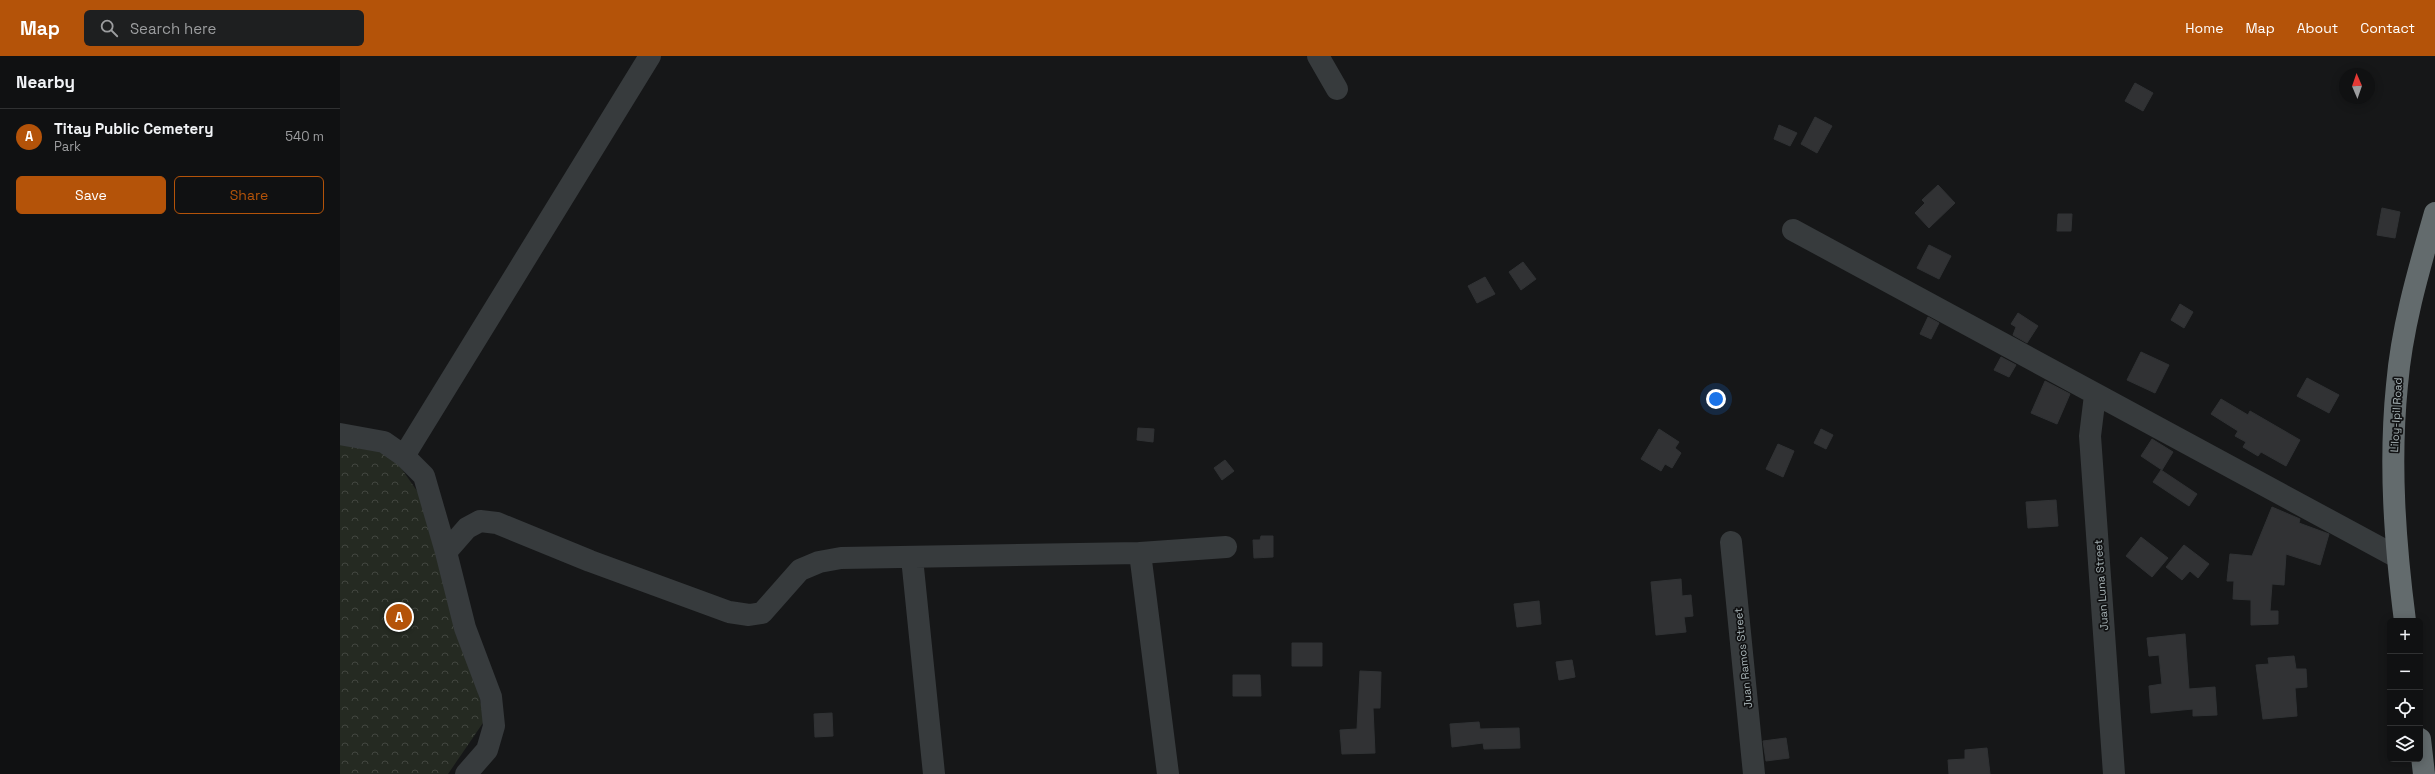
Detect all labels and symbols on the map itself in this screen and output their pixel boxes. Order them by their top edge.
north arrow [2339,68,2375,104]
street label: Liloy-Ipil Road [2387,377,2405,453]
your location [1706,389,1726,409]
street label: Juan Luna Street [2091,539,2111,631]
pin: A [386,602,412,632]
street label: Juan Ramos Street [1731,607,1755,709]

